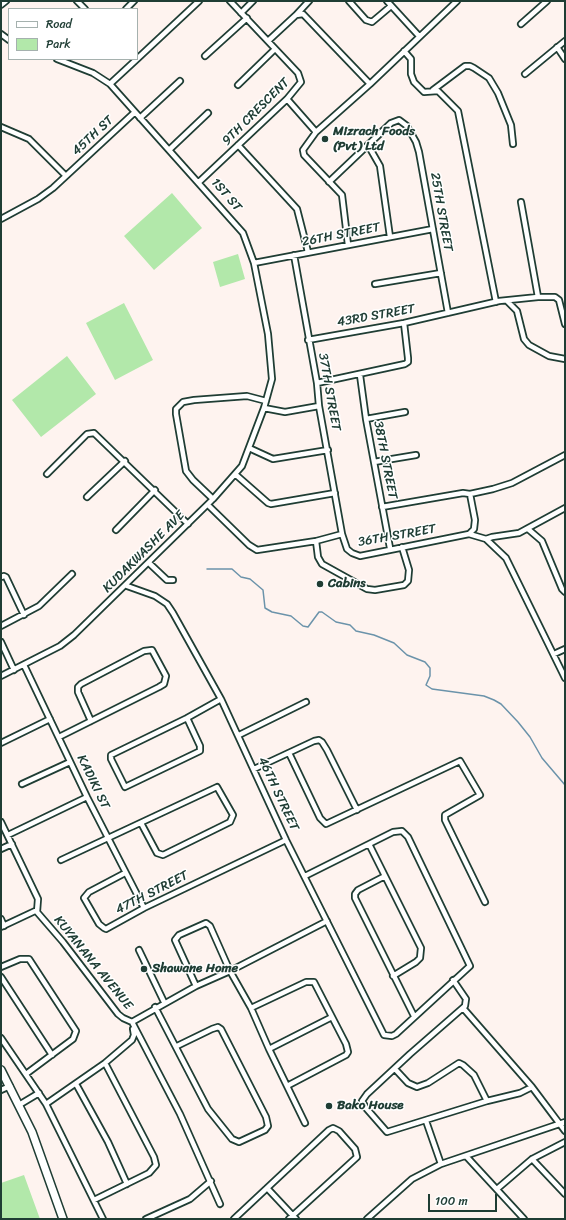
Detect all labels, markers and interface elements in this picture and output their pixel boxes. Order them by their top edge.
legend [8,8,138,60]
text: Road [46,13,72,35]
text: Park [46,33,71,55]
street label: 9TH CRESCENT [219,75,293,149]
street label: 45TH ST [69,113,117,159]
place label: Mizrach Foods (Pvt) Ltd [333,124,415,155]
marker: Mizrach Foods (Pvt) Ltd [320,134,330,144]
street label: 25TH STREET [426,171,456,253]
street label: 1ST ST [207,175,245,215]
street label: 26TH STREET [301,220,381,250]
street label: 43RD STREET [336,301,416,331]
street label: 37TH STREET [314,352,344,432]
street label: 38TH STREET [370,420,400,500]
street label: KUDAKWASHE AVE [100,508,188,596]
street label: 36TH STREET [357,521,437,551]
place label: Cabins [328,576,366,592]
marker: Cabins [315,579,325,589]
street label: KADIKI ST [73,752,113,812]
street label: 46TH STREET [254,755,302,833]
street label: 47TH STREET [113,868,191,918]
street label: KUYANANA AVENUE [50,913,136,1013]
place label: Shawane Home [152,961,238,977]
marker: Shawane Home [139,964,149,974]
place label: Bako House [337,1098,404,1114]
marker: Bako House [324,1101,334,1111]
scale bar [430,1186,499,1212]
text: 100 m [435,1190,468,1212]

